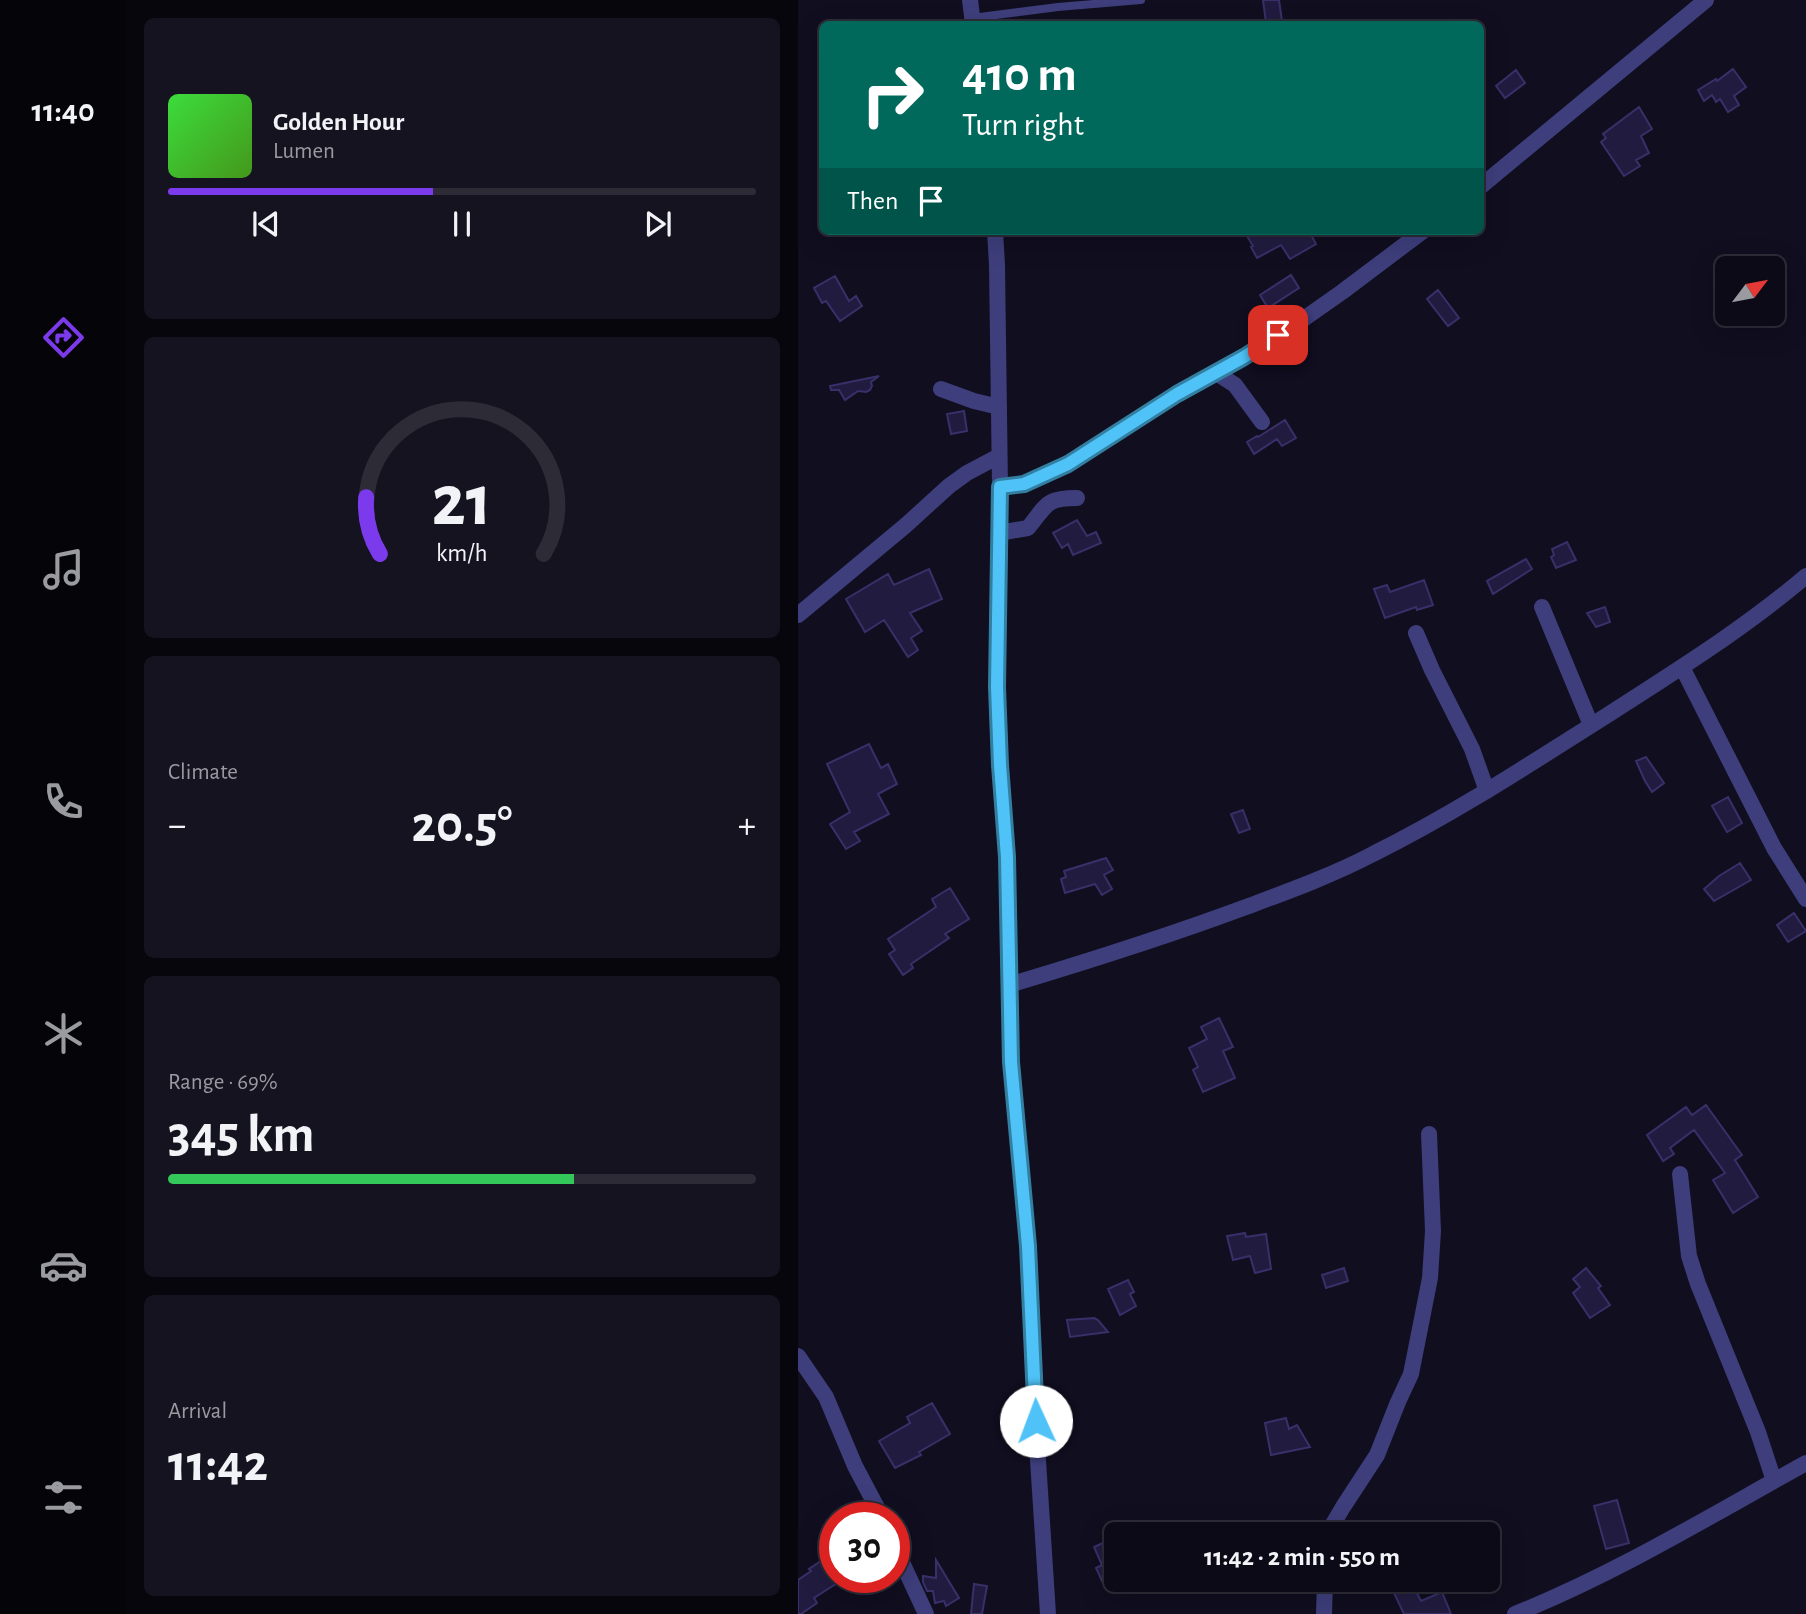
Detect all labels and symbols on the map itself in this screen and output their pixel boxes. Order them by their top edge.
north arrow [1715,256,1785,326]
pin [1248,305,1308,365]
position arrow [999,1384,1073,1458]
speed limit sign: 30 [819,1502,910,1593]

